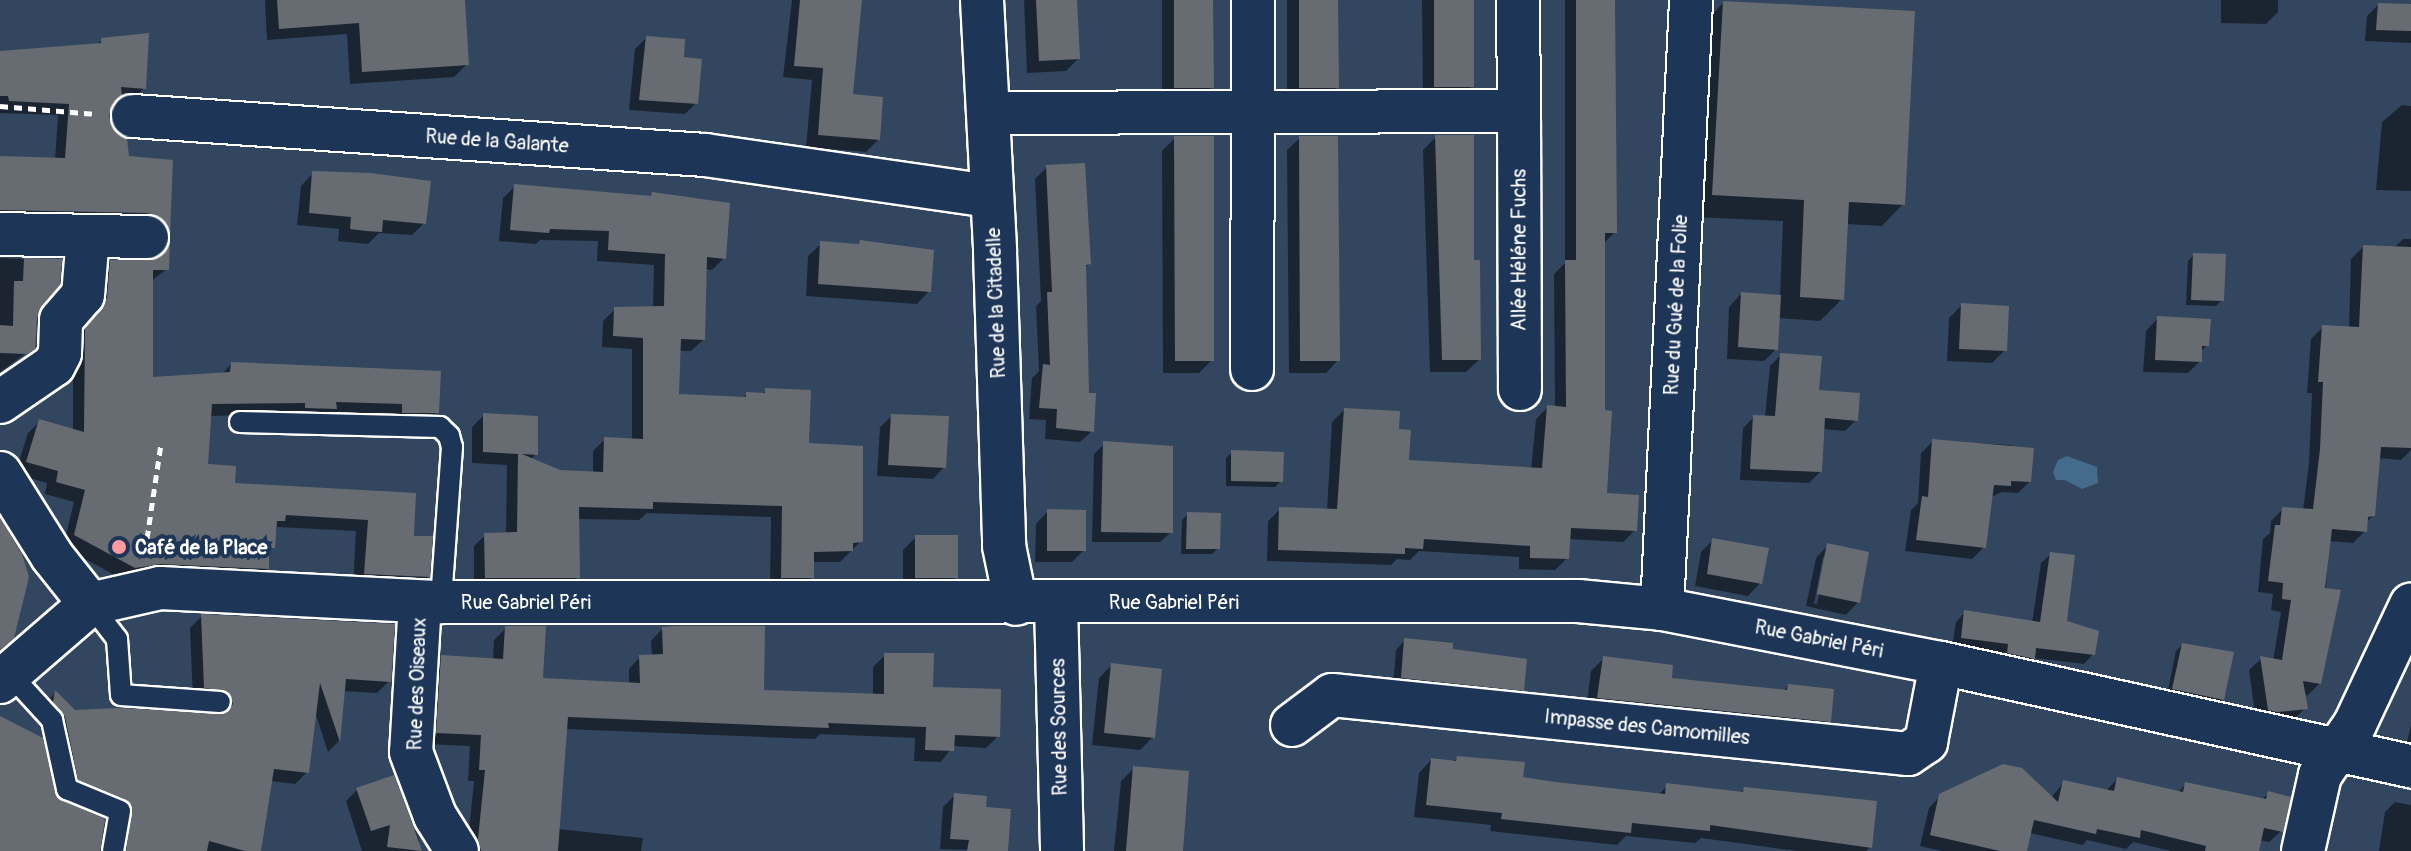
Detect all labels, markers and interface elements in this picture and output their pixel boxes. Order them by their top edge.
street label: Rue de la Galante [425,124,569,158]
street label: Allée Héléne Fuchs [1507,169,1531,331]
street label: Rue du Gué de la Folie [1659,214,1693,396]
street label: Rue de la Citadelle [981,227,1011,379]
place label: Café de la Place [135,535,267,559]
marker: Café de la Place [110,538,128,556]
street label: Rue Gabriel Péri [461,590,591,614]
street label: Rue Gabriel Péri [1109,590,1239,614]
street label: Rue Gabriel Péri [1753,615,1885,663]
street label: Rue des Oiseaux [403,617,431,751]
street label: Rue des Sources [1046,658,1072,796]
street label: Impasse des Camomilles [1543,704,1751,750]

